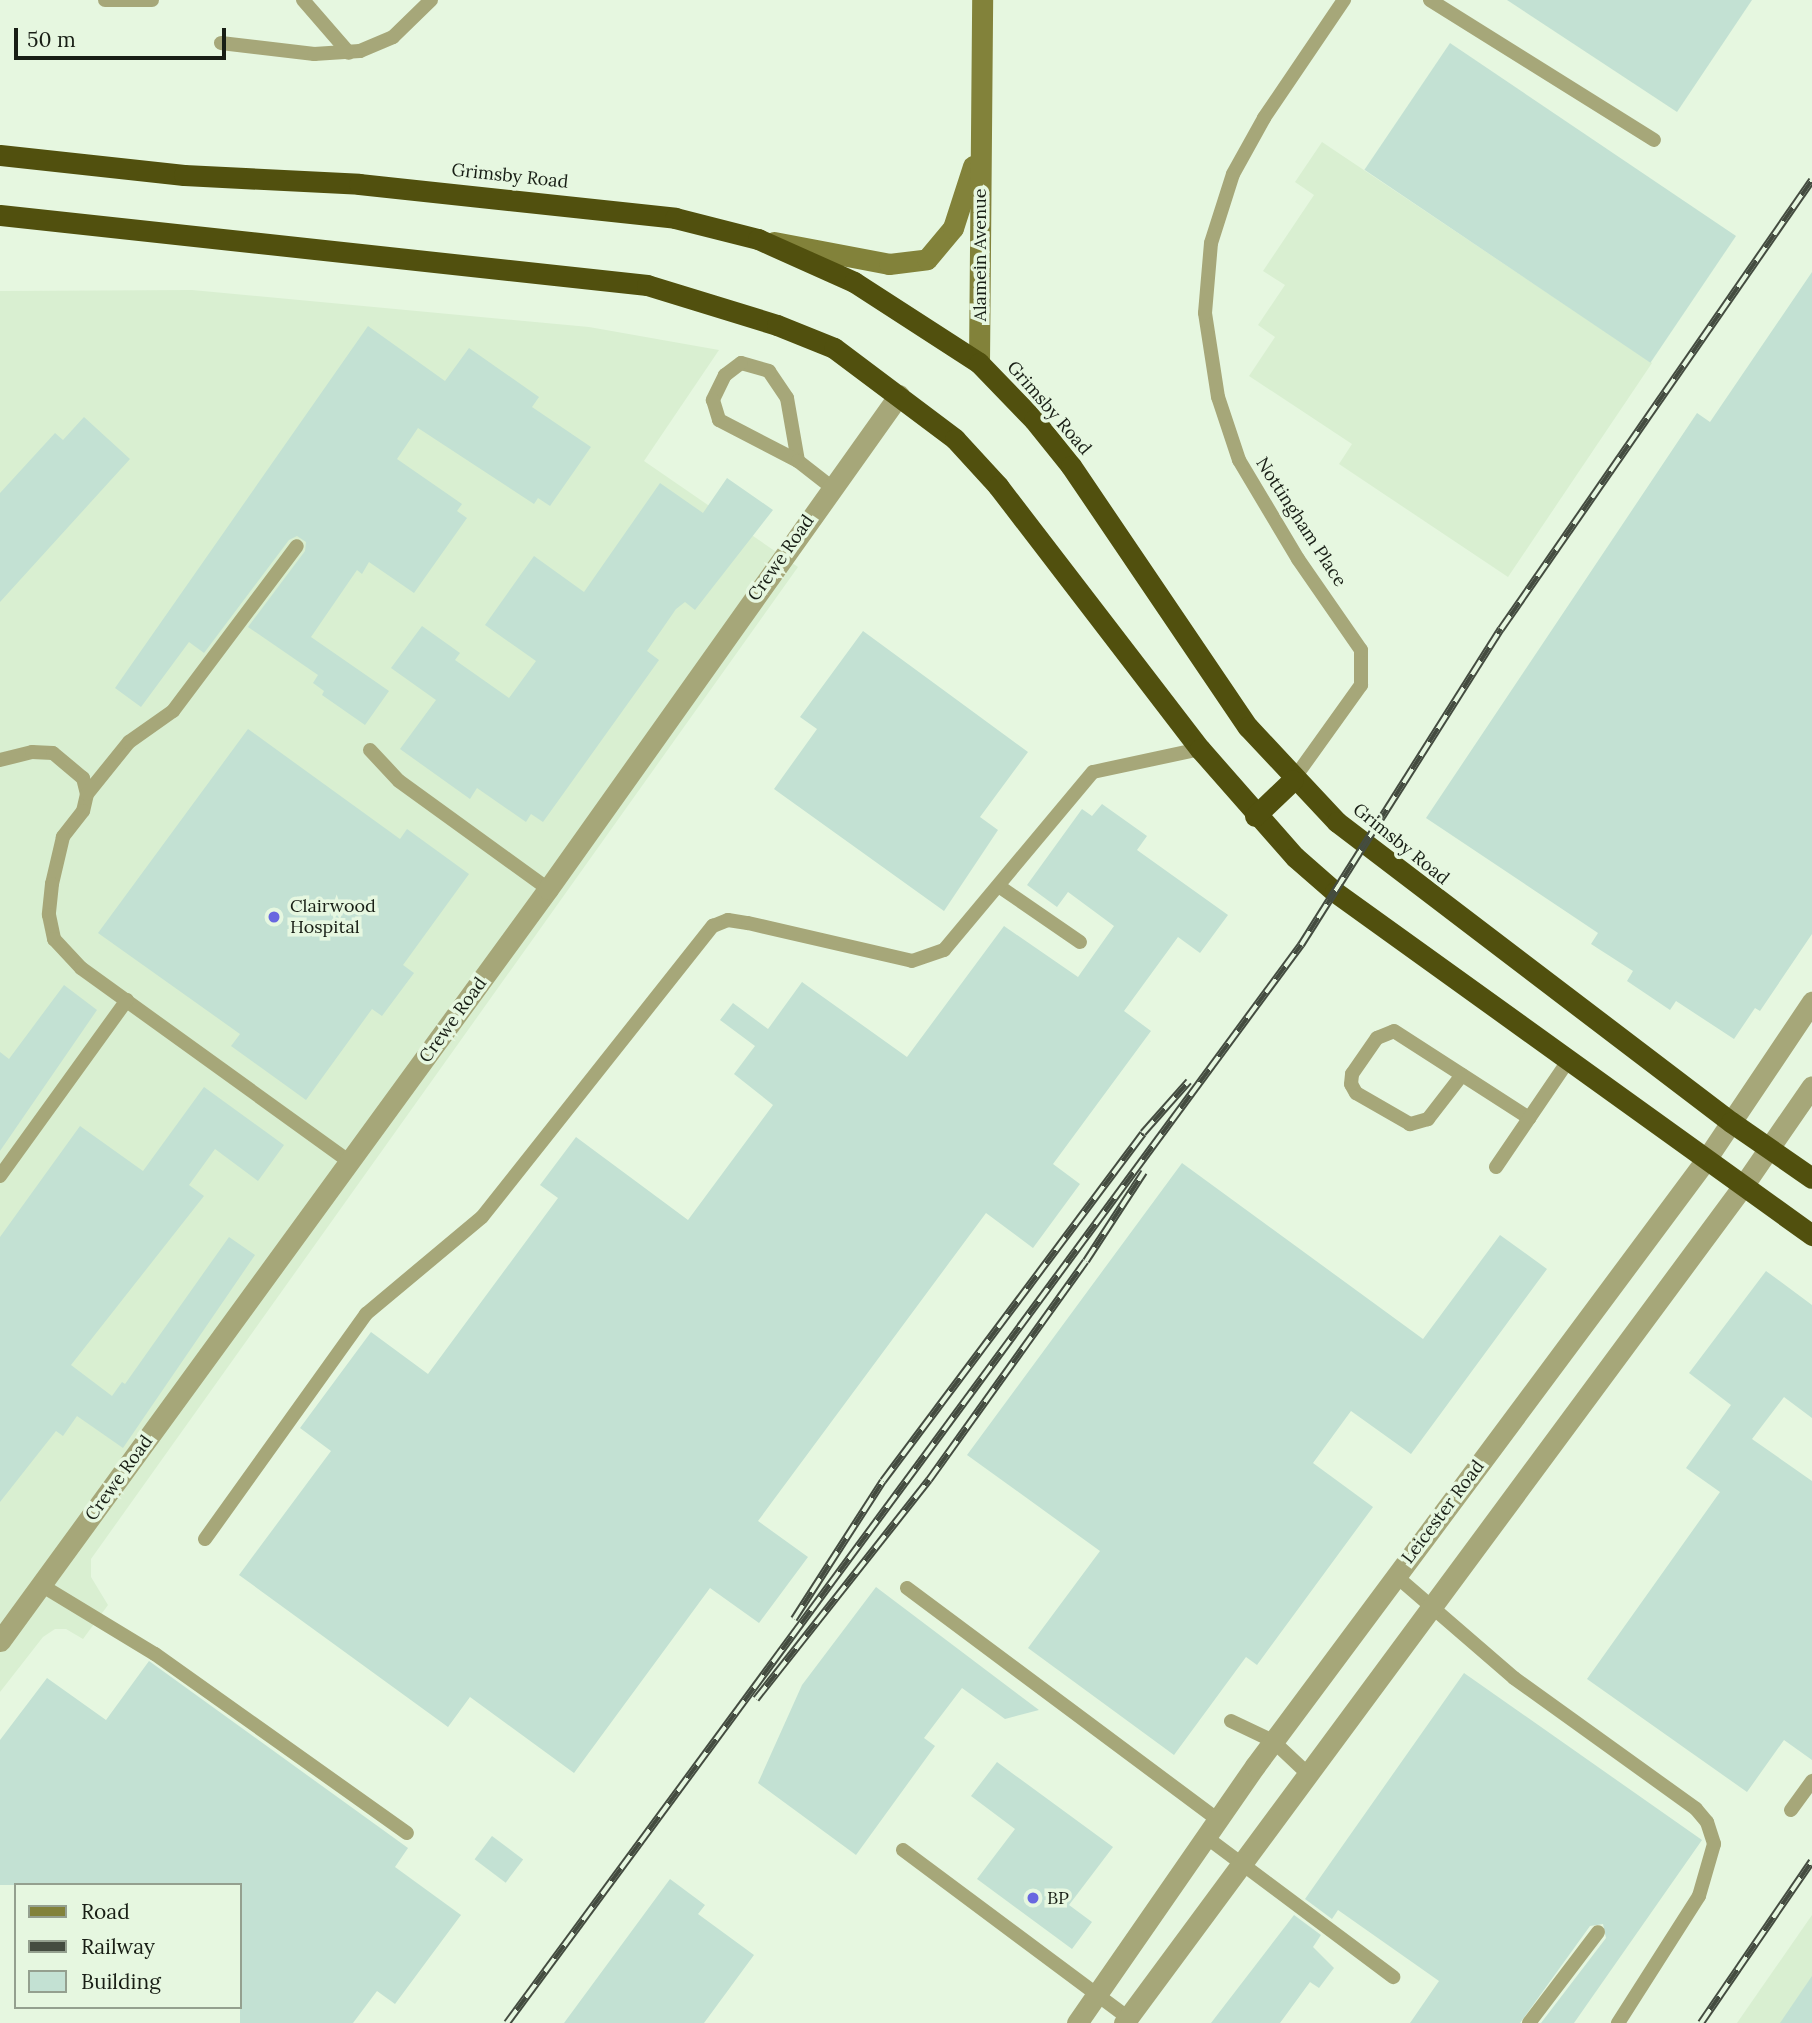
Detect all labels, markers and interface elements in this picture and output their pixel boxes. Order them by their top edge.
scale bar [18,14,229,58]
text: 50 m [27,26,76,53]
street label: Grimsby Road [451,159,569,193]
street label: Alamein Avenue [969,188,991,322]
street label: Grimsby Road [1002,357,1096,459]
street label: Nottingham Place [1251,453,1351,591]
street label: Crewe Road [743,511,819,605]
street label: Grimsby Road [1349,799,1453,889]
place label: Clairwood Hospital [290,896,376,939]
marker: Clairwood Hospital [264,907,284,927]
street label: Crewe Road [415,973,491,1067]
street label: Crewe Road [81,1431,157,1525]
street label: Leicester Road [1397,1456,1489,1568]
legend [14,1883,242,2009]
place label: BP [1047,1887,1069,1909]
marker: BP [1025,1890,1041,1906]
text: Road [81,1898,130,1925]
text: Railway [81,1933,155,1960]
text: Building [81,1968,161,1995]

